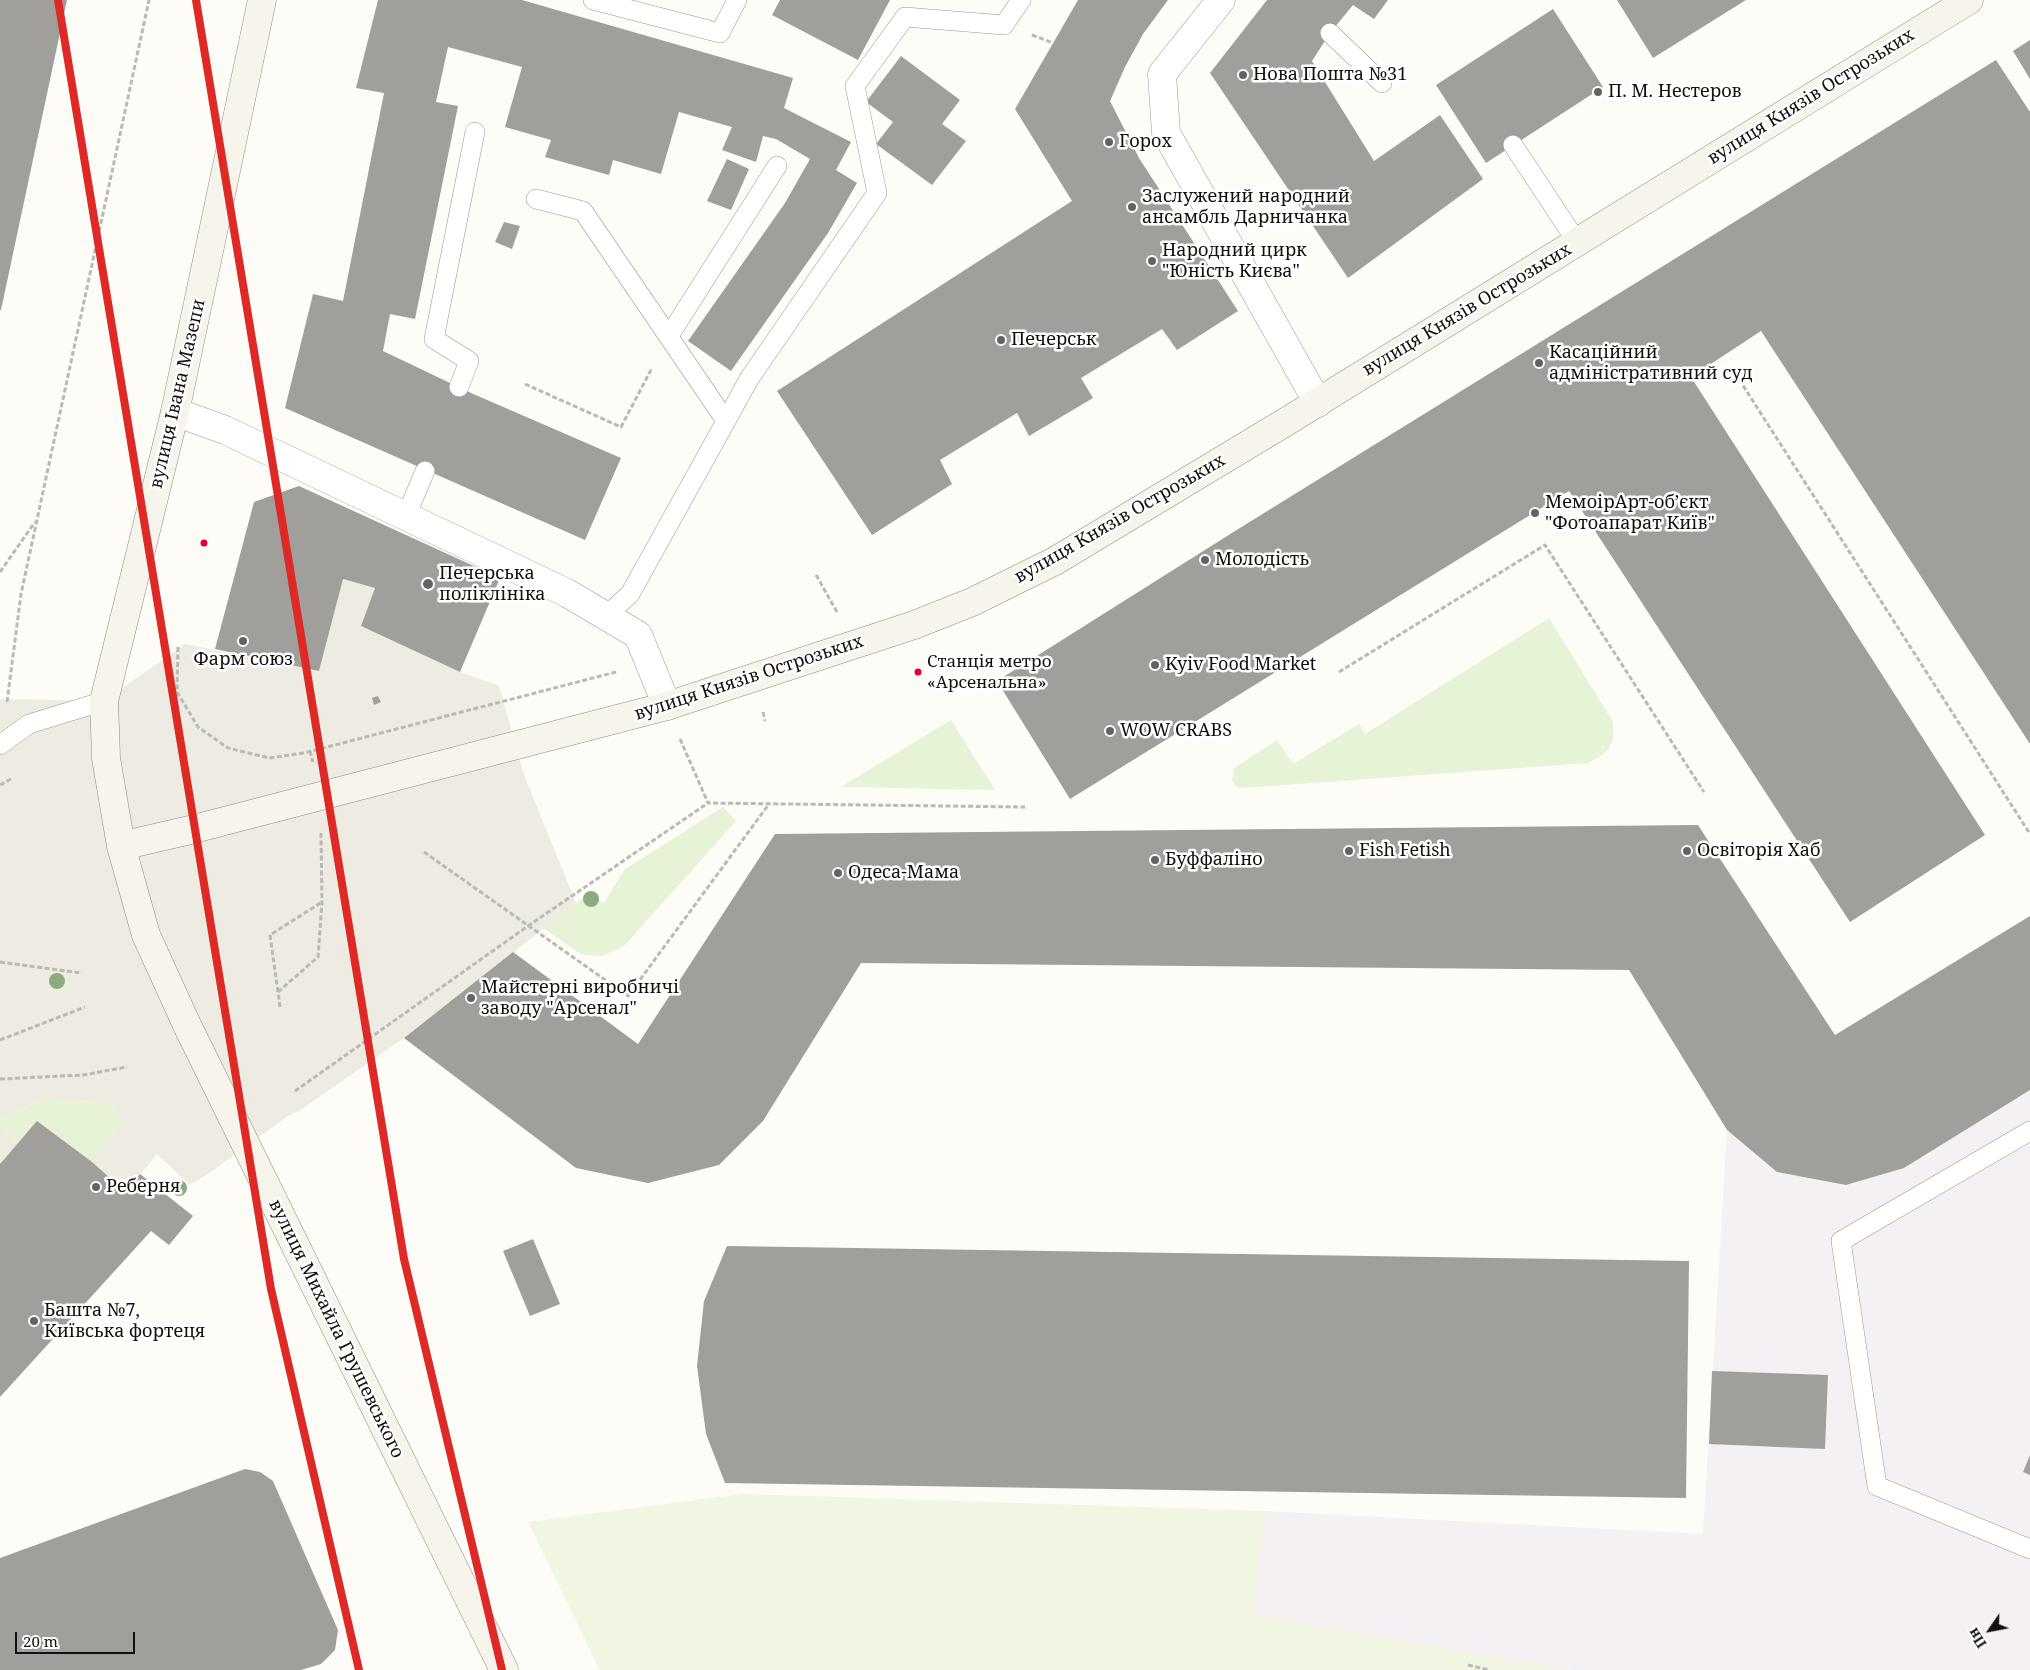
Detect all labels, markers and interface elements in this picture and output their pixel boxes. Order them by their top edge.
street label: вулиця Князів Острозьких [1704,24,1918,170]
place label: Нова Пошта №31 [1253,64,1407,86]
marker: Нова Пошта №31 [1237,69,1249,81]
place label: П. М. Нестеров [1608,81,1742,103]
marker: П. М. Нестеров [1592,86,1604,98]
place label: Горох [1119,131,1172,153]
marker: Горох [1103,136,1115,148]
place label: Заслужений народний ансамбль Дарничанка [1142,186,1350,228]
marker: Заслужений народний ансамбль Дарничанка [1126,201,1138,213]
street label: вулиця Князів Острозьких [1359,239,1575,381]
place label: Народний цирк "Юність Києва" [1162,240,1307,282]
marker: Народний цирк "Юність Києва" [1146,255,1158,267]
street label: вулиця Івана Мазепи [146,297,210,491]
place label: Печерськ [1011,329,1096,351]
marker: Печерськ [995,334,1007,346]
place label: Касаційний адміністративний суд [1549,342,1753,384]
marker: Касаційний адміністративний суд [1533,357,1545,369]
street label: вулиця Князів Острозьких [1011,450,1229,588]
place label: МемоірАрт-обʼєкт "Фотоапарат Київ" [1545,492,1715,534]
marker: МемоірАрт-обʼєкт "Фотоапарат Київ" [1529,507,1541,519]
unlabelled marker [199,538,209,548]
place label: Молодiсть [1215,549,1309,571]
marker: Молодiсть [1199,554,1211,566]
place label: Печерська поліклініка [439,563,546,606]
marker: Печерська поліклініка [421,577,435,591]
street label: вулиця Князів Острозьких [632,631,866,725]
marker: Фарм союз [237,635,249,647]
place label: Фарм союз [193,649,293,671]
place label: Станція метро «Арсенальна» [927,652,1051,692]
place label: Kyiv Food Market [1165,654,1316,676]
marker: Kyiv Food Market [1149,659,1161,671]
marker: Станція метро «Арсенальна» [913,667,923,677]
place label: WOW CRABS [1120,720,1232,742]
marker: WOW CRABS [1104,725,1116,737]
place label: Fish Fetish [1359,840,1451,862]
place label: Освіторія Хаб [1697,840,1821,862]
marker: Fish Fetish [1343,845,1355,857]
marker: Освіторія Хаб [1681,845,1693,857]
place label: Буффаліно [1165,849,1263,871]
marker: Буффаліно [1149,854,1161,866]
place label: Одеса-Мама [848,862,959,884]
marker: Одеса-Мама [832,867,844,879]
place label: Майстерні виробничі заводу "Арсенал" [481,977,679,1020]
marker: Майстерні виробничі заводу "Арсенал" [465,992,477,1004]
place label: Реберня [106,1176,181,1198]
marker: Реберня [90,1181,102,1193]
street label: вулиця Михайла Грушевського [264,1196,408,1462]
place label: Башта №7, Київська фортеця [44,1300,205,1342]
marker: Башта №7, Київська фортеця [28,1315,40,1327]
north arrow [1965,1605,2015,1655]
scale bar [18,1622,138,1654]
text: Пн [1963,1625,1991,1652]
text: 20 m [23,1631,58,1651]

